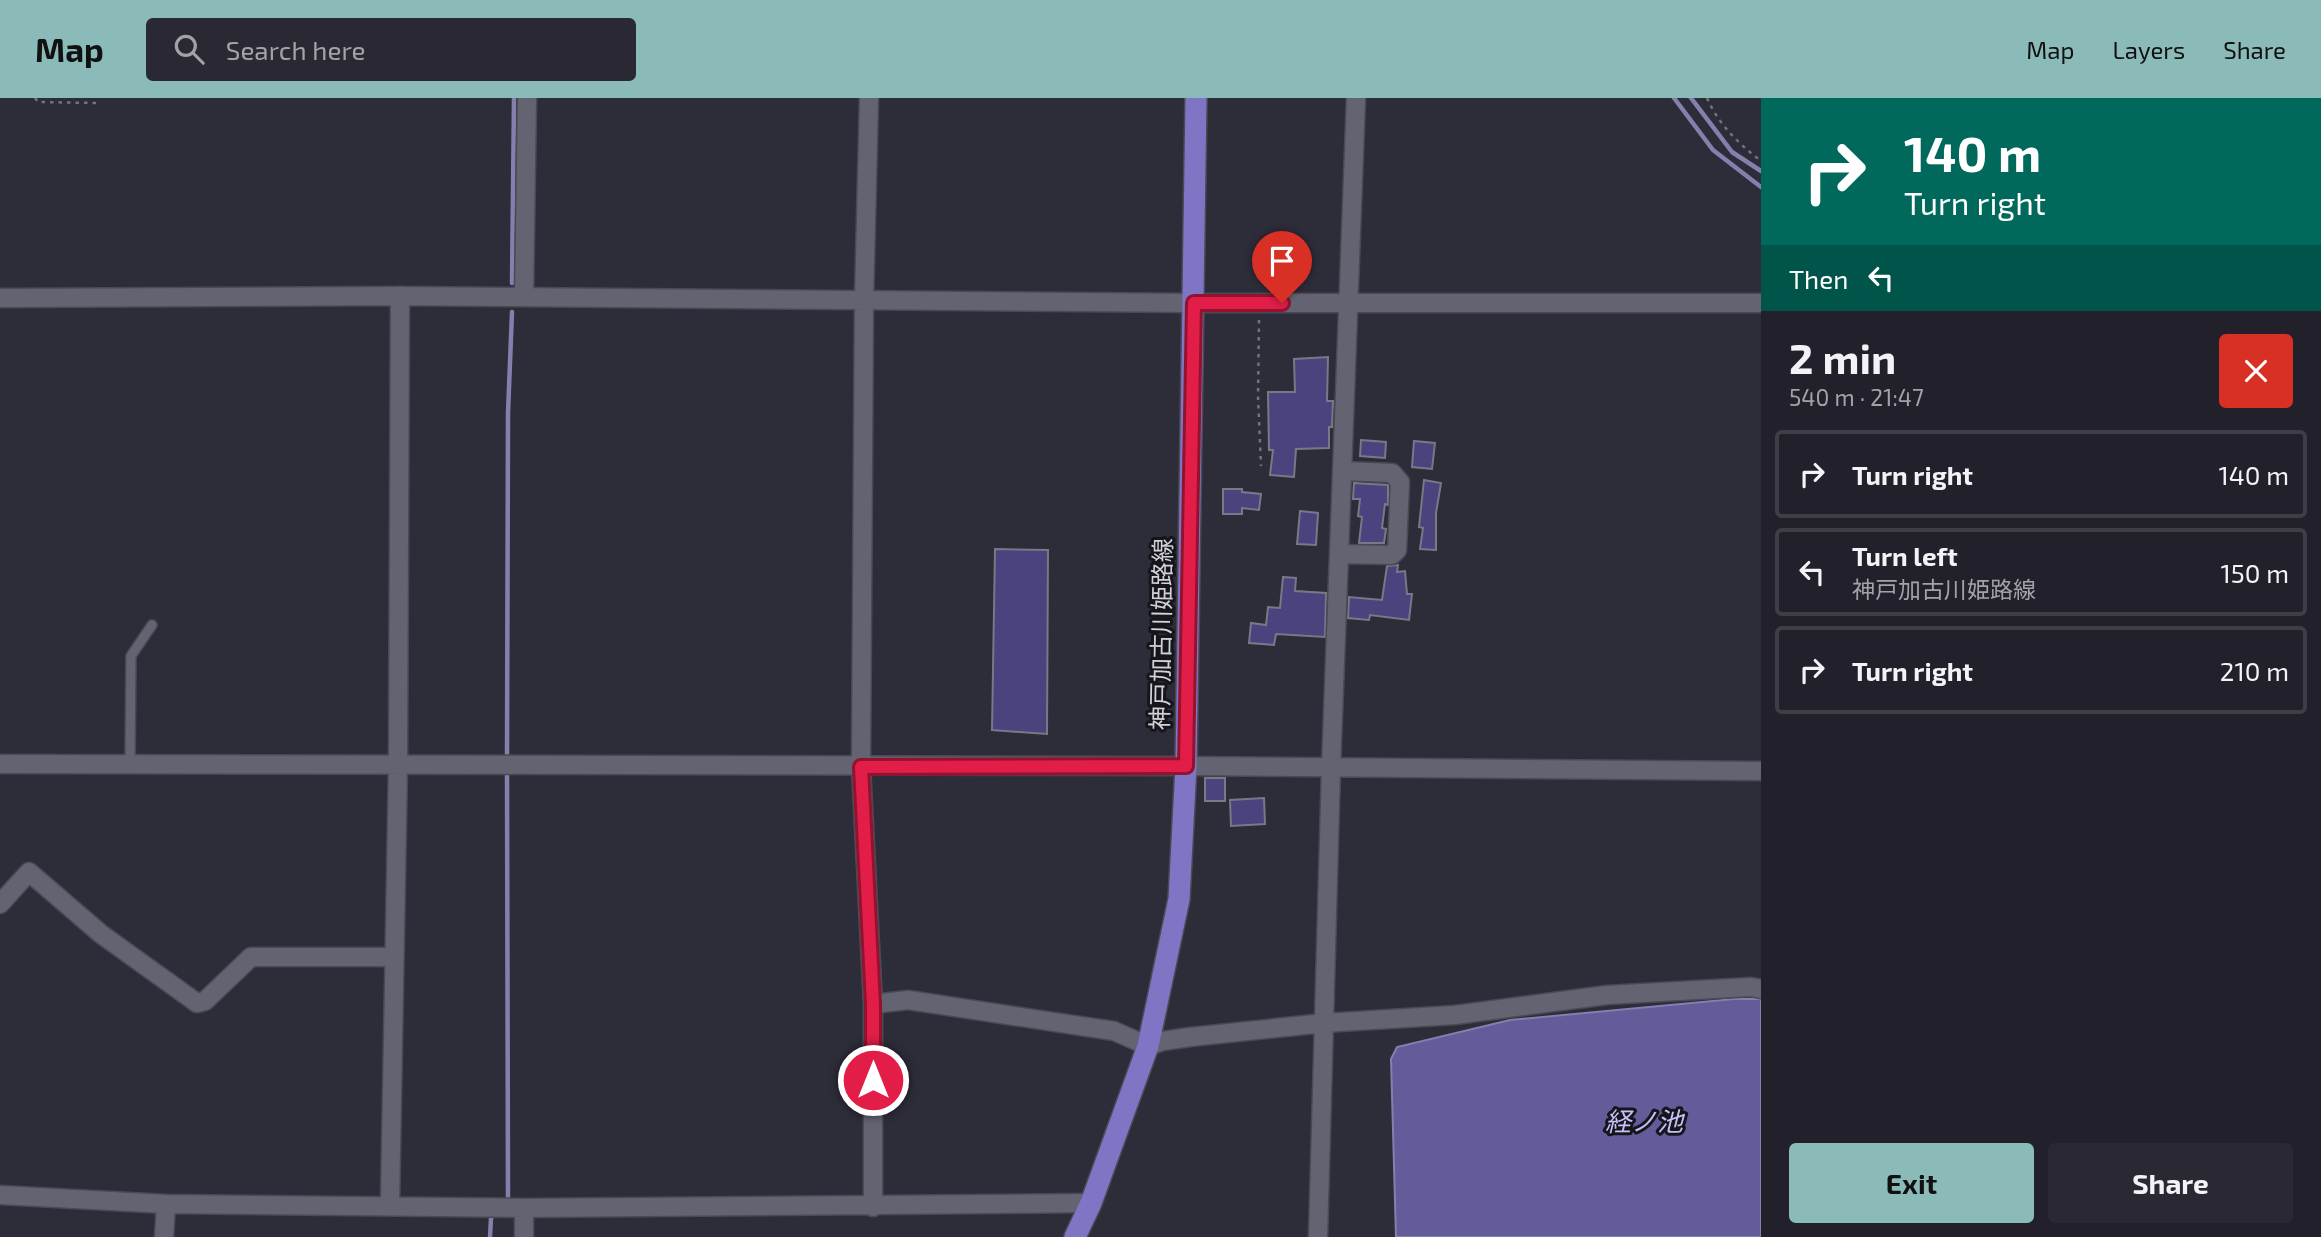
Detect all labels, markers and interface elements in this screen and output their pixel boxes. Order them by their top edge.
search box [146,18,636,81]
text: Map [35,29,104,69]
icon: search [170,30,208,68]
text: Search here [226,34,365,65]
text: Map [2026,35,2074,64]
text: Layers [2112,35,2185,64]
text: Share [2223,35,2286,64]
text: 140 m [1904,123,2041,182]
icon: right [1789,126,1880,217]
text: Turn right [1904,183,2046,221]
pin [1252,231,1312,303]
icon: arrive [1263,242,1301,280]
icon: left [1862,259,1900,297]
text: Then [1789,263,1848,294]
text: 2 min [1789,332,1896,382]
button: close [2219,334,2293,408]
text: 540 m · 21:47 [1789,383,1924,411]
icon: right [1793,455,1831,493]
text: Turn right [1852,459,1973,490]
text: 140 m [2218,459,2289,490]
street label: 神戸加古川姫路線 [1144,538,1177,730]
text: Turn left [1852,540,1958,571]
icon: left [1793,553,1831,591]
text: 150 m [2220,557,2289,588]
text: 神戸加古川姫路線 [1852,575,2036,603]
icon: right [1793,651,1831,689]
text: Turn right [1852,655,1973,686]
text: 210 m [2220,655,2289,686]
position arrow [836,1043,910,1117]
water label: 経ノ池 [1605,1105,1686,1136]
button: Exit [1789,1143,2034,1223]
button: Share [2048,1143,2293,1223]

